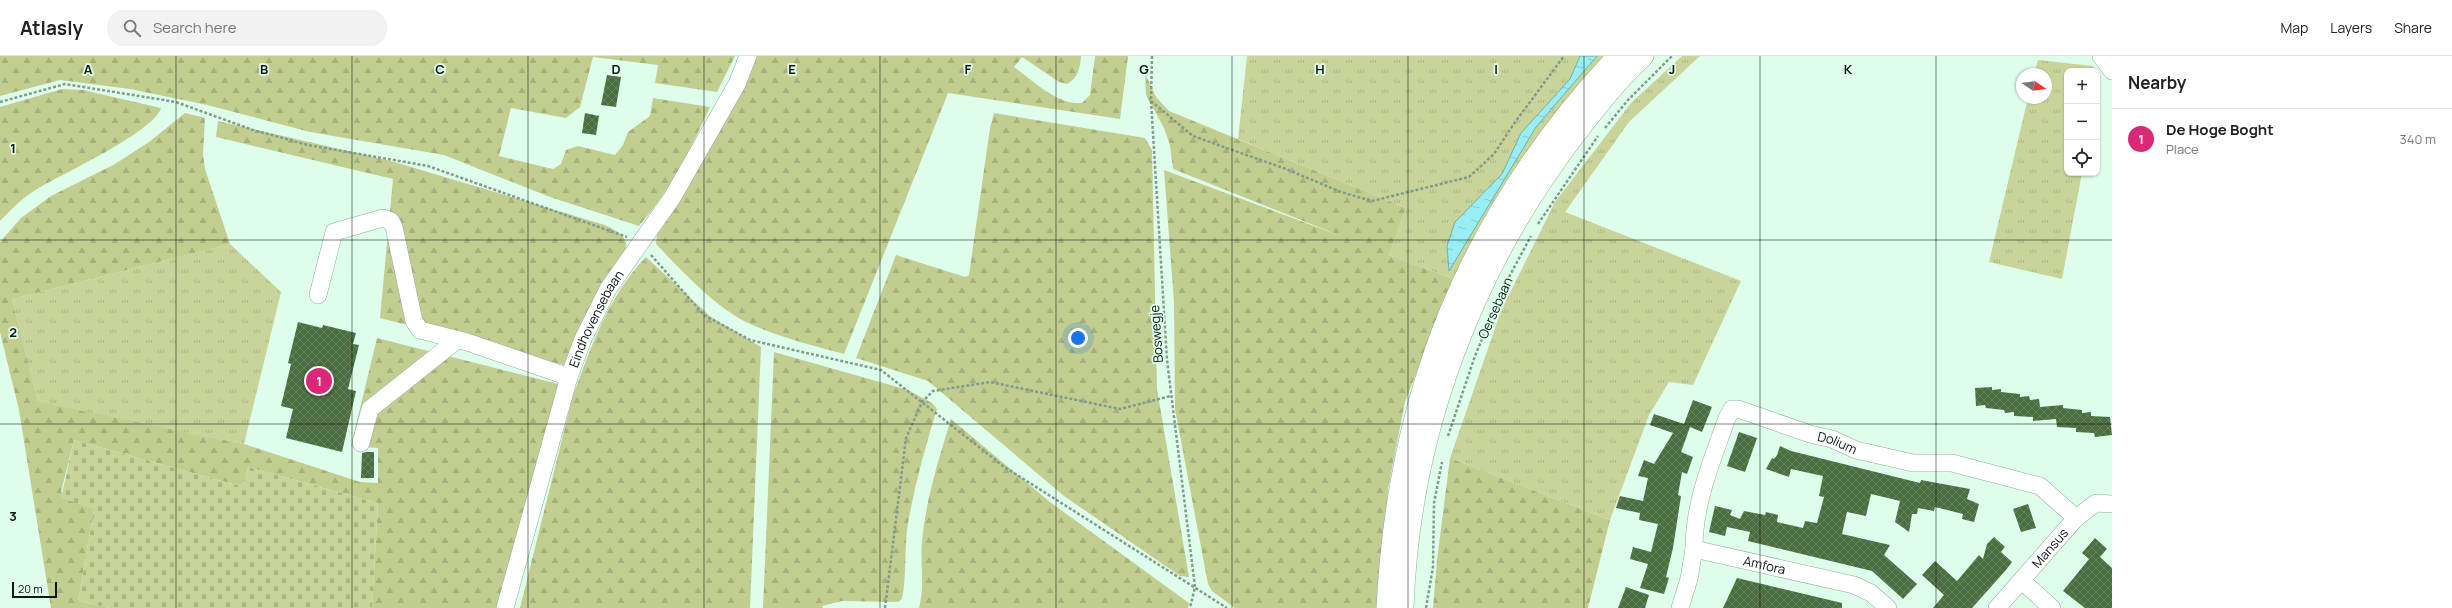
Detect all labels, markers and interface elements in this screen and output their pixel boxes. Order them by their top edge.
search box [107,10,387,46]
text: Atlasly [20,15,83,41]
icon: search [121,17,143,39]
text: Search here [153,17,236,38]
text: Map [2280,18,2308,37]
text: Layers [2330,18,2372,37]
text: Share [2394,18,2432,37]
text: A [84,60,93,78]
text: B [260,60,268,78]
text: C [435,60,445,78]
text: D [611,60,621,78]
text: E [788,60,796,78]
text: F [965,60,972,78]
text: G [1139,60,1149,78]
text: H [1315,60,1325,78]
text: I [1494,60,1498,78]
text: J [1669,60,1675,78]
text: K [1844,60,1853,78]
north arrow [2016,68,2052,104]
map controls [2064,68,2100,176]
button: + [2064,68,2100,104]
text: Nearby [2128,71,2186,94]
button: − [2064,104,2100,140]
text: De Hoge Boght [2166,119,2274,140]
text: 1 [2138,130,2144,148]
text: 340 m [2400,130,2436,148]
text: 1 [10,139,16,157]
button: locate [2064,140,2100,176]
text: Place [2166,140,2199,158]
street label: Eindhovensebaan [564,266,628,370]
street label: Oersebaan [1473,274,1517,342]
street label: Boswegje [1145,304,1167,364]
text: 2 [9,323,17,341]
your location [1068,328,1088,348]
pin: 1 [306,366,332,396]
street label: Dolium [1816,427,1860,458]
text: 3 [9,507,17,525]
street label: Mansus [2027,524,2072,572]
street label: Amfora [1742,551,1787,578]
scale bar [12,580,57,599]
text: 20 m [18,581,43,596]

